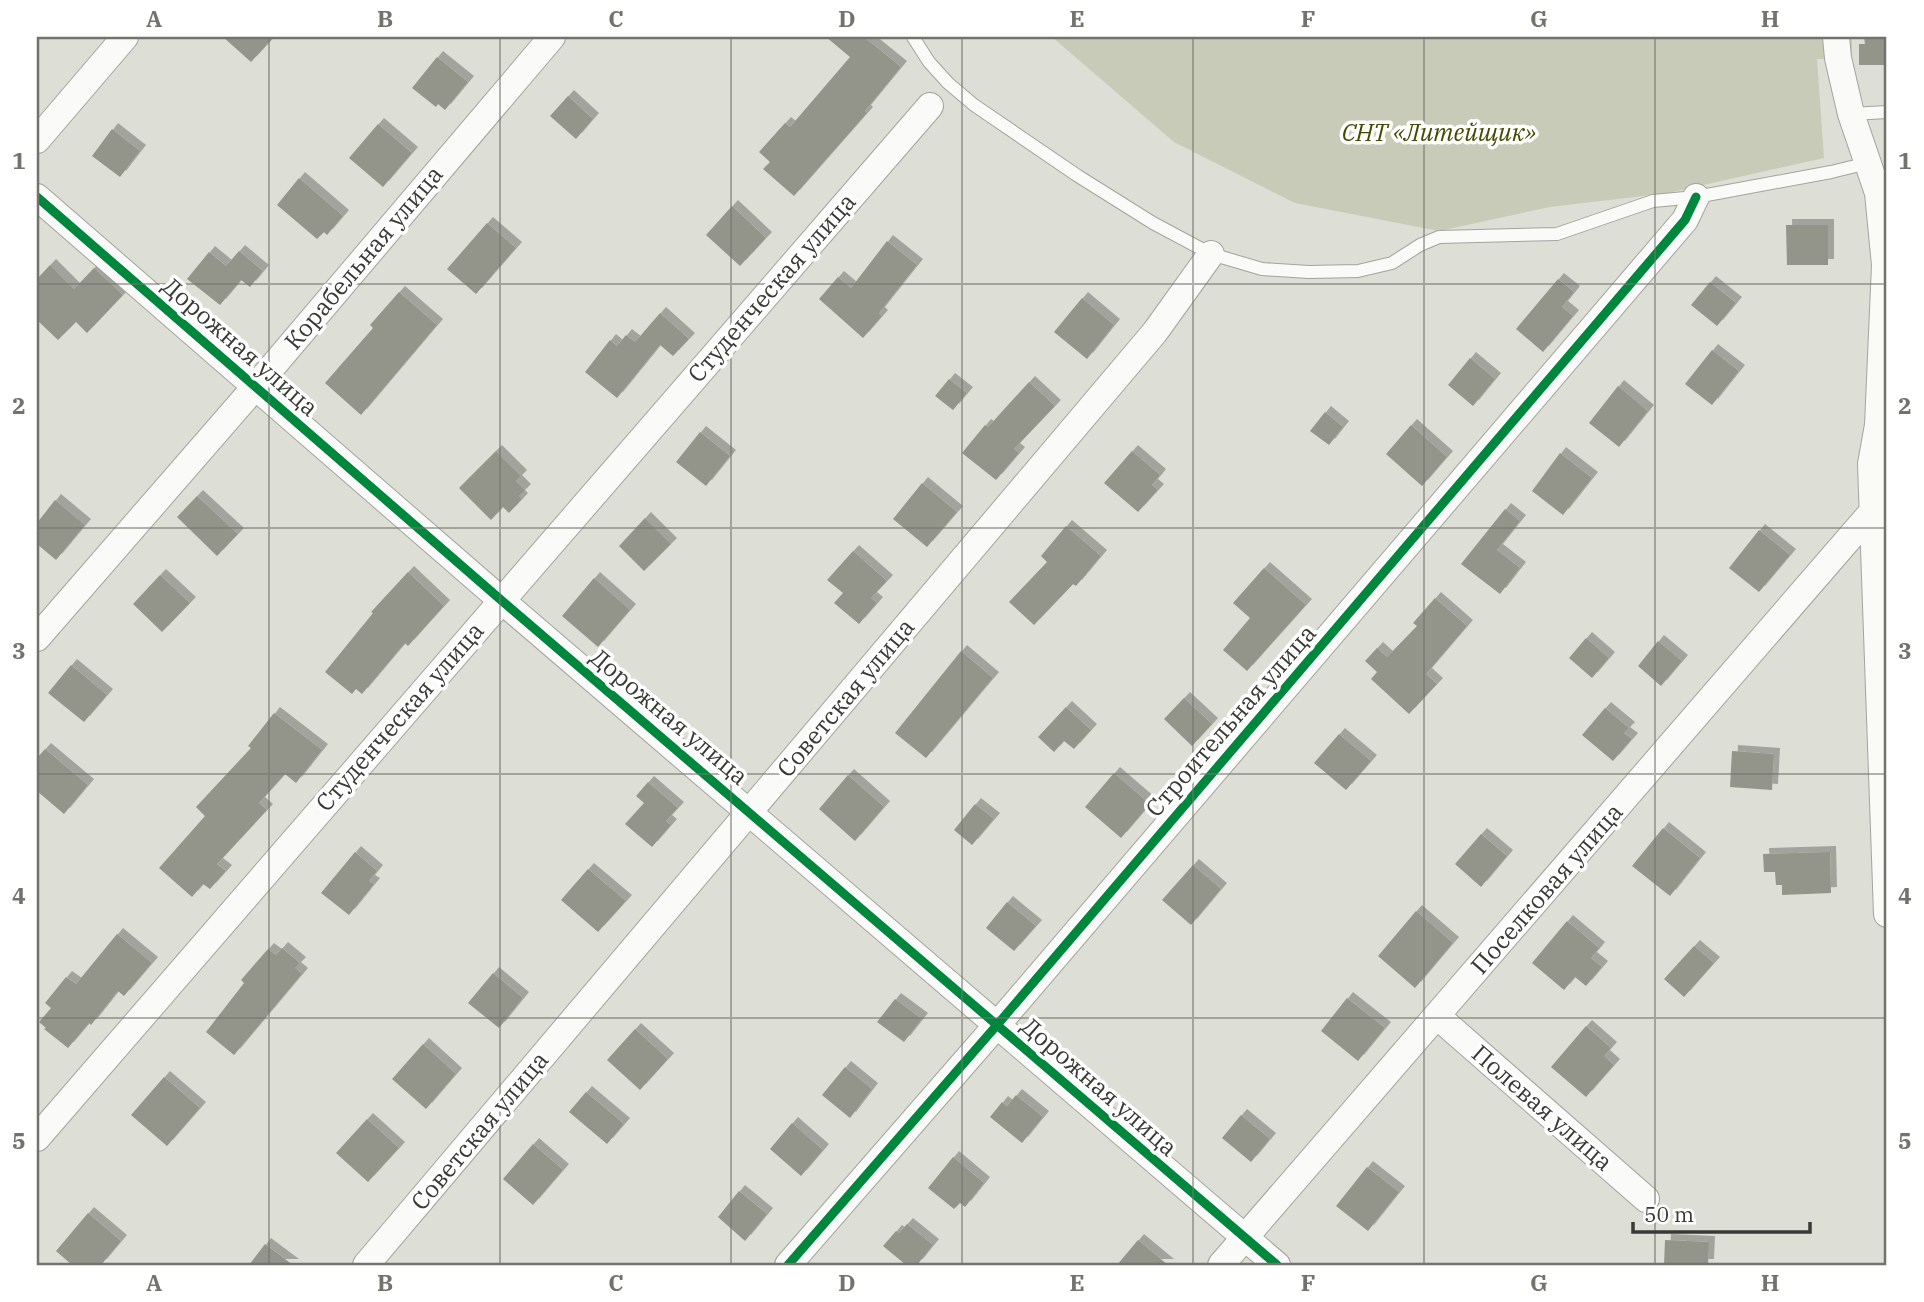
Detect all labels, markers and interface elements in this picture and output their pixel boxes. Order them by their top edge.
text: A [146,3,162,33]
text: B [377,3,393,33]
text: C [608,3,624,33]
text: D [838,3,856,33]
text: E [1069,3,1085,33]
text: F [1301,3,1315,33]
text: G [1530,3,1548,33]
text: H [1761,3,1779,33]
park label: СНТ «Литейщик» [1342,116,1536,148]
text: 1 [12,145,26,175]
text: 1 [1898,145,1912,175]
street label: Корабельная улица [277,159,450,356]
street label: Студенческая улица [680,186,862,389]
street label: Дорожная улица [156,270,325,423]
text: 2 [12,390,26,420]
text: 2 [1898,390,1912,420]
street label: Советская улица [769,611,921,783]
street label: Студенческая улица [308,615,490,818]
street label: Строительная улица [1138,617,1323,823]
text: 3 [12,635,26,665]
text: 3 [1898,635,1912,665]
street label: Дорожная улица [584,641,755,792]
street label: Поселковая улица [1463,796,1629,981]
text: 4 [12,880,26,910]
text: 4 [1898,880,1912,910]
street label: Дорожная улица [1015,1010,1184,1163]
street label: Полевая улица [1465,1037,1620,1177]
street label: Советская улица [403,1044,555,1216]
text: 5 [12,1125,26,1155]
text: 5 [1898,1125,1912,1155]
scale bar [1633,1190,1810,1234]
text: 50 m [1644,1200,1694,1228]
text: A [146,1267,162,1297]
text: B [377,1267,393,1297]
text: C [608,1267,624,1297]
text: D [838,1267,856,1297]
text: E [1069,1267,1085,1297]
text: F [1301,1267,1315,1297]
text: G [1530,1267,1548,1297]
text: H [1761,1267,1779,1297]

